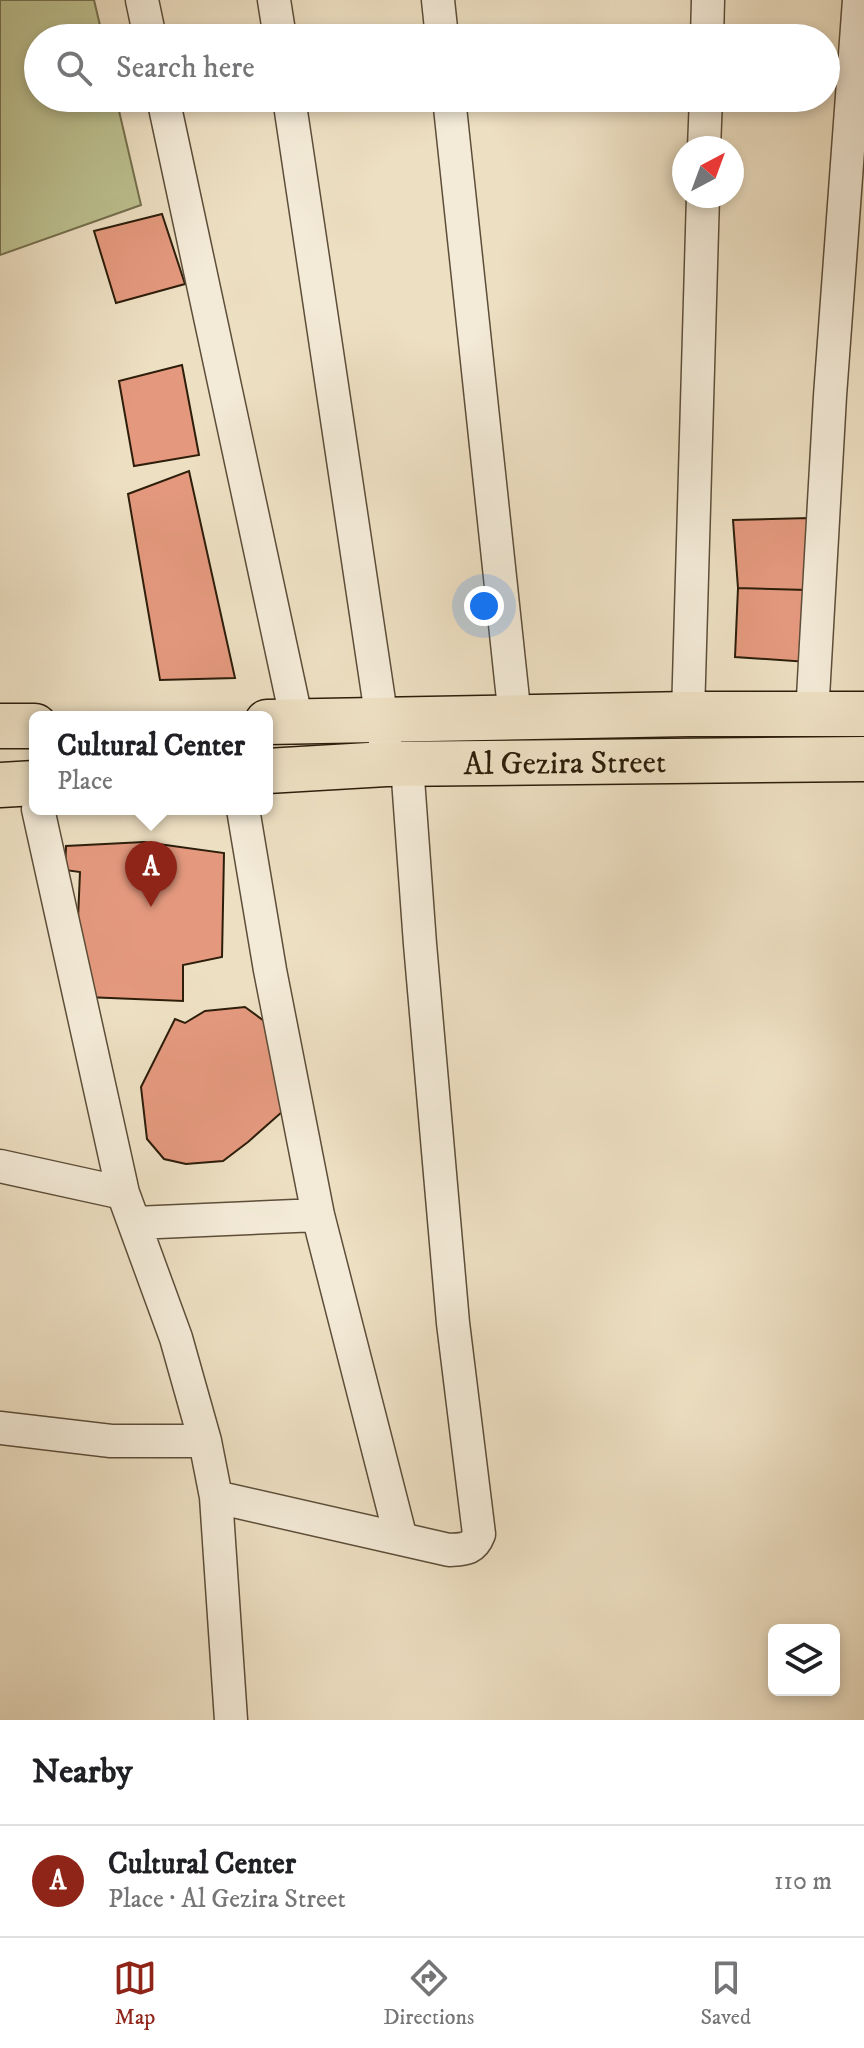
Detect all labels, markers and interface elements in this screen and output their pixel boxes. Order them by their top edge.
search box [24,24,840,112]
icon: search [52,46,96,90]
text: Search here [116,50,255,87]
north arrow [672,136,744,208]
your location [464,586,504,626]
popup [29,711,273,815]
text: Cultural Center [57,728,245,765]
street label: Al Gezira Street [463,743,666,785]
text: Place [57,765,113,798]
pin: A [125,841,177,907]
map controls [768,1624,840,1696]
button: layers [768,1624,840,1696]
text: Nearby [32,1751,133,1793]
text: Cultural Center [108,1846,296,1883]
text: A [50,1865,66,1898]
text: 110 m [774,1865,832,1898]
text: Place · Al Gezira Street [108,1883,346,1916]
tab: Map [113,1956,157,2031]
tab: Directions [383,1956,474,2031]
tab: Saved [700,1956,751,2031]

